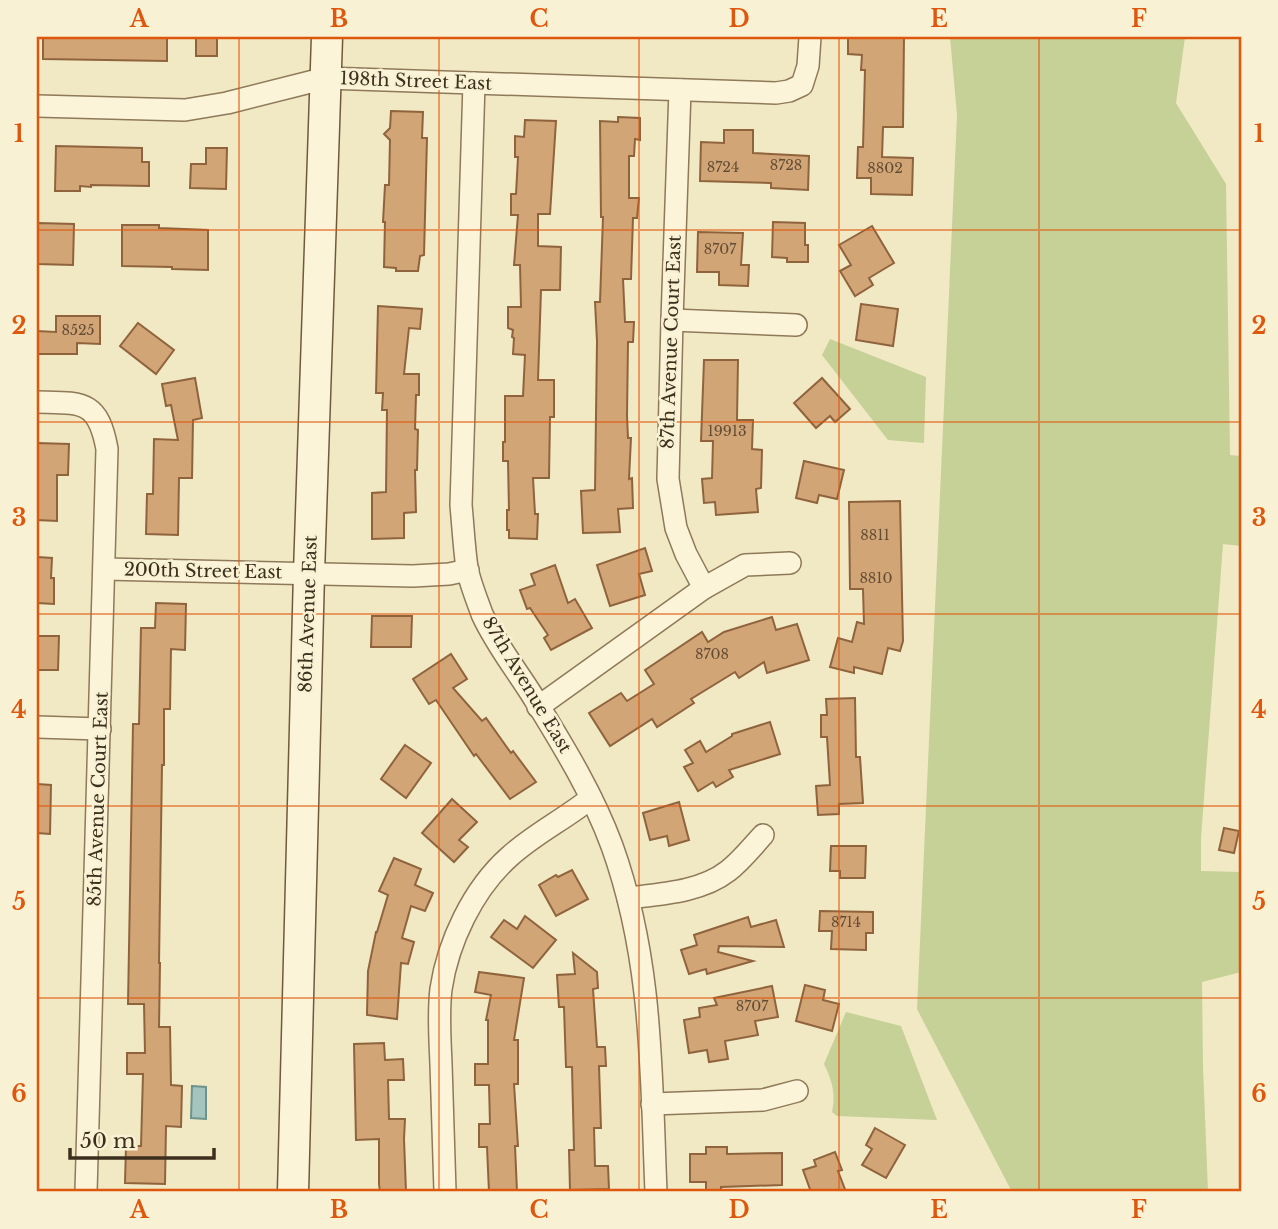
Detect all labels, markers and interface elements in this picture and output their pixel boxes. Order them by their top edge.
text: A [129,5,150,33]
text: B [330,5,348,33]
text: C [530,5,548,33]
text: D [728,5,750,33]
text: E [930,5,948,33]
text: F [1131,5,1147,33]
street label: 198th Street East [340,67,493,95]
text: 1 [14,120,24,148]
text: 1 [1254,120,1264,148]
house number: 8728 [770,156,802,174]
house number: 8724 [707,158,739,176]
house number: 8802 [867,159,903,177]
street label: 87th Avenue Court East [656,234,686,449]
house number: 8707 [704,240,737,258]
text: 2 [12,312,26,340]
text: 2 [1252,312,1266,340]
house number: 8525 [61,321,95,339]
house number: 19913 [707,422,747,440]
text: 3 [12,504,26,532]
text: 3 [1252,504,1266,532]
house number: 8811 [860,526,890,544]
street label: 86th Avenue East [294,535,322,693]
street label: 200th Street East [124,559,283,583]
house number: 8810 [859,569,893,587]
street label: 87th Avenue East [478,613,577,757]
house number: 8708 [695,645,729,663]
street label: 85th Avenue Court East [83,691,113,907]
text: 4 [11,696,27,724]
text: 4 [1251,696,1267,724]
text: 5 [12,888,26,916]
text: 5 [1252,888,1266,916]
house number: 8714 [831,913,861,931]
house number: 8707 [736,997,769,1015]
text: 6 [11,1080,27,1108]
text: 6 [1251,1080,1267,1108]
scale bar [70,1117,214,1161]
text: 50 m [80,1128,136,1154]
text: A [129,1196,150,1224]
text: B [330,1196,348,1224]
text: C [530,1196,548,1224]
text: D [728,1196,750,1224]
text: E [930,1196,948,1224]
text: F [1131,1196,1147,1224]

